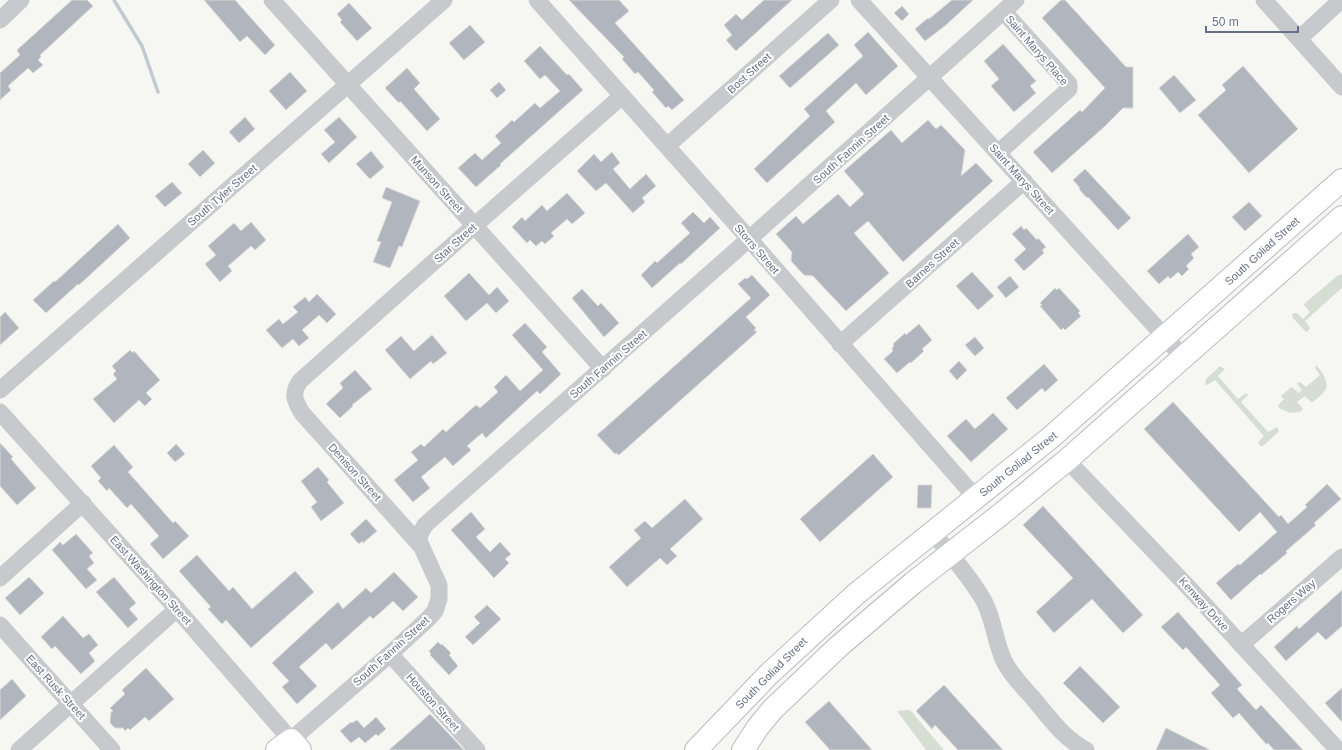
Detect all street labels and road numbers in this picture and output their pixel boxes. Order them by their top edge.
street label: Saint Marys Place [1003,13,1071,87]
street label: Bost Street [725,50,773,96]
street label: South Fannin Street [811,112,891,186]
street label: Saint Marys Street [987,141,1057,217]
street label: Munson Street [409,153,465,215]
street label: South Tyler Street [185,162,259,228]
street label: South Goliad Street [1222,214,1302,288]
street label: Star Street [431,221,479,265]
street label: Storrs Street [732,222,782,276]
street label: Barnes Street [903,236,961,290]
street label: South Fannin Street [567,327,649,401]
street label: South Goliad Street [977,429,1059,499]
street label: Denison Street [326,441,384,503]
street label: East Washington Street [108,533,194,627]
street label: Kenway Drive [1177,575,1231,633]
street label: Rogers Way [1264,576,1318,625]
street label: South Fannin Street [351,614,431,688]
street label: South Goliad Street [733,635,809,711]
street label: East Rusk Street [24,652,88,722]
street label: Houston Street [404,671,462,733]

